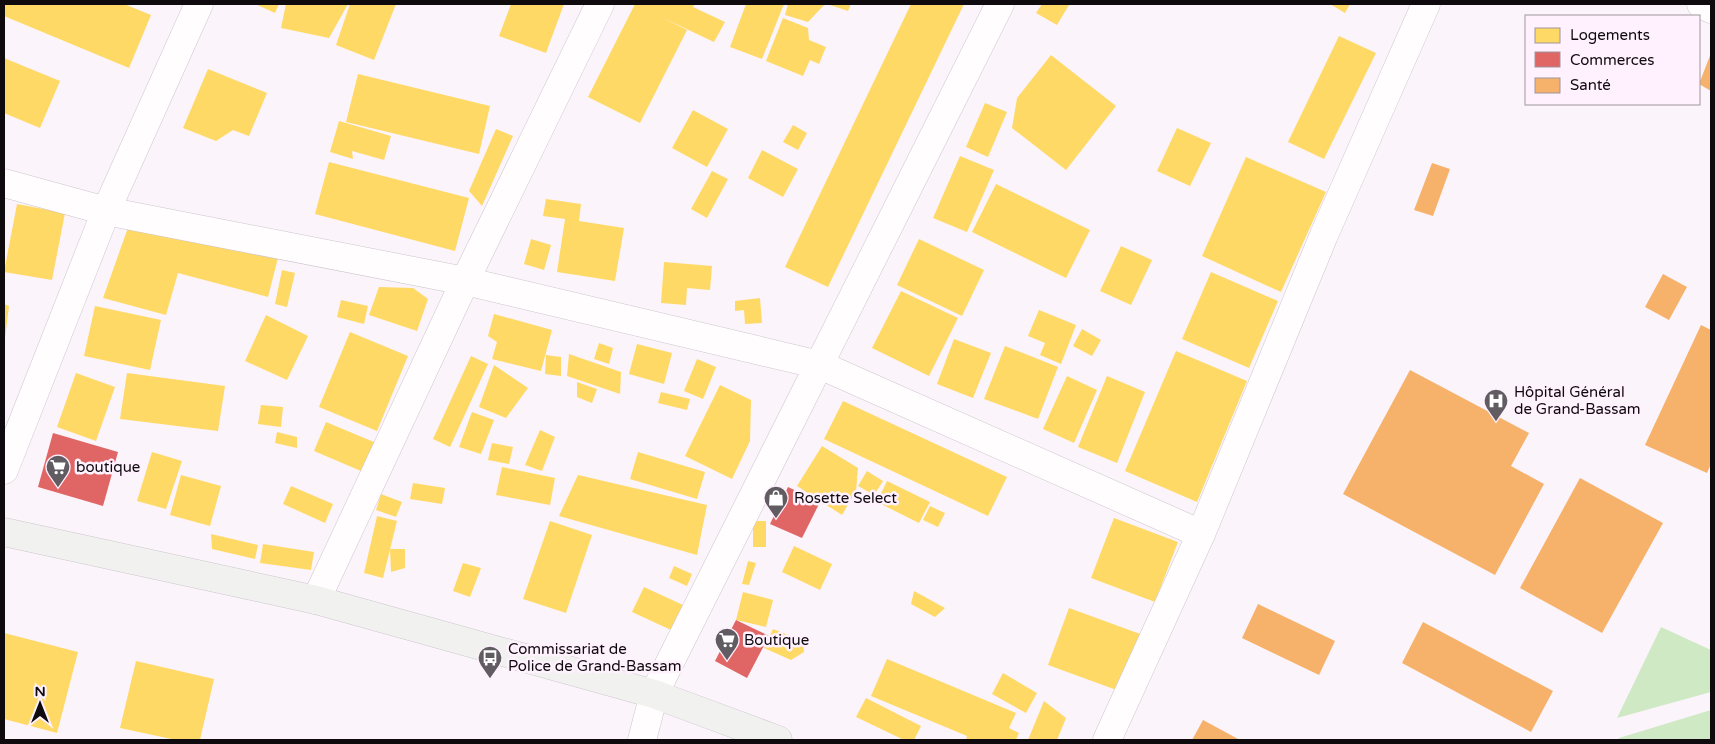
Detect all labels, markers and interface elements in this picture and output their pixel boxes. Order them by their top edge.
legend [1525,15,1700,105]
text: Logements [1570,26,1650,44]
text: Commerces [1570,51,1654,69]
text: Santé [1570,76,1611,94]
place label: Hôpital Général de Grand-Bassam [1514,383,1641,418]
hospital icon: Hôpital Général de Grand-Bassam [1483,388,1509,422]
supermarket icon: boutique [45,454,71,488]
place label: boutique [76,458,140,476]
shop icon: Rosette Select [763,485,789,519]
place label: Rosette Select [794,489,897,507]
supermarket icon: Boutique [714,627,740,661]
place label: Boutique [744,631,809,649]
place label: Commissariat de Police de Grand-Bassam [508,640,681,675]
bus stop icon: Commissariat de Police de Grand-Bassam [477,645,503,679]
north arrow [15,679,65,729]
text: N [34,683,46,700]

